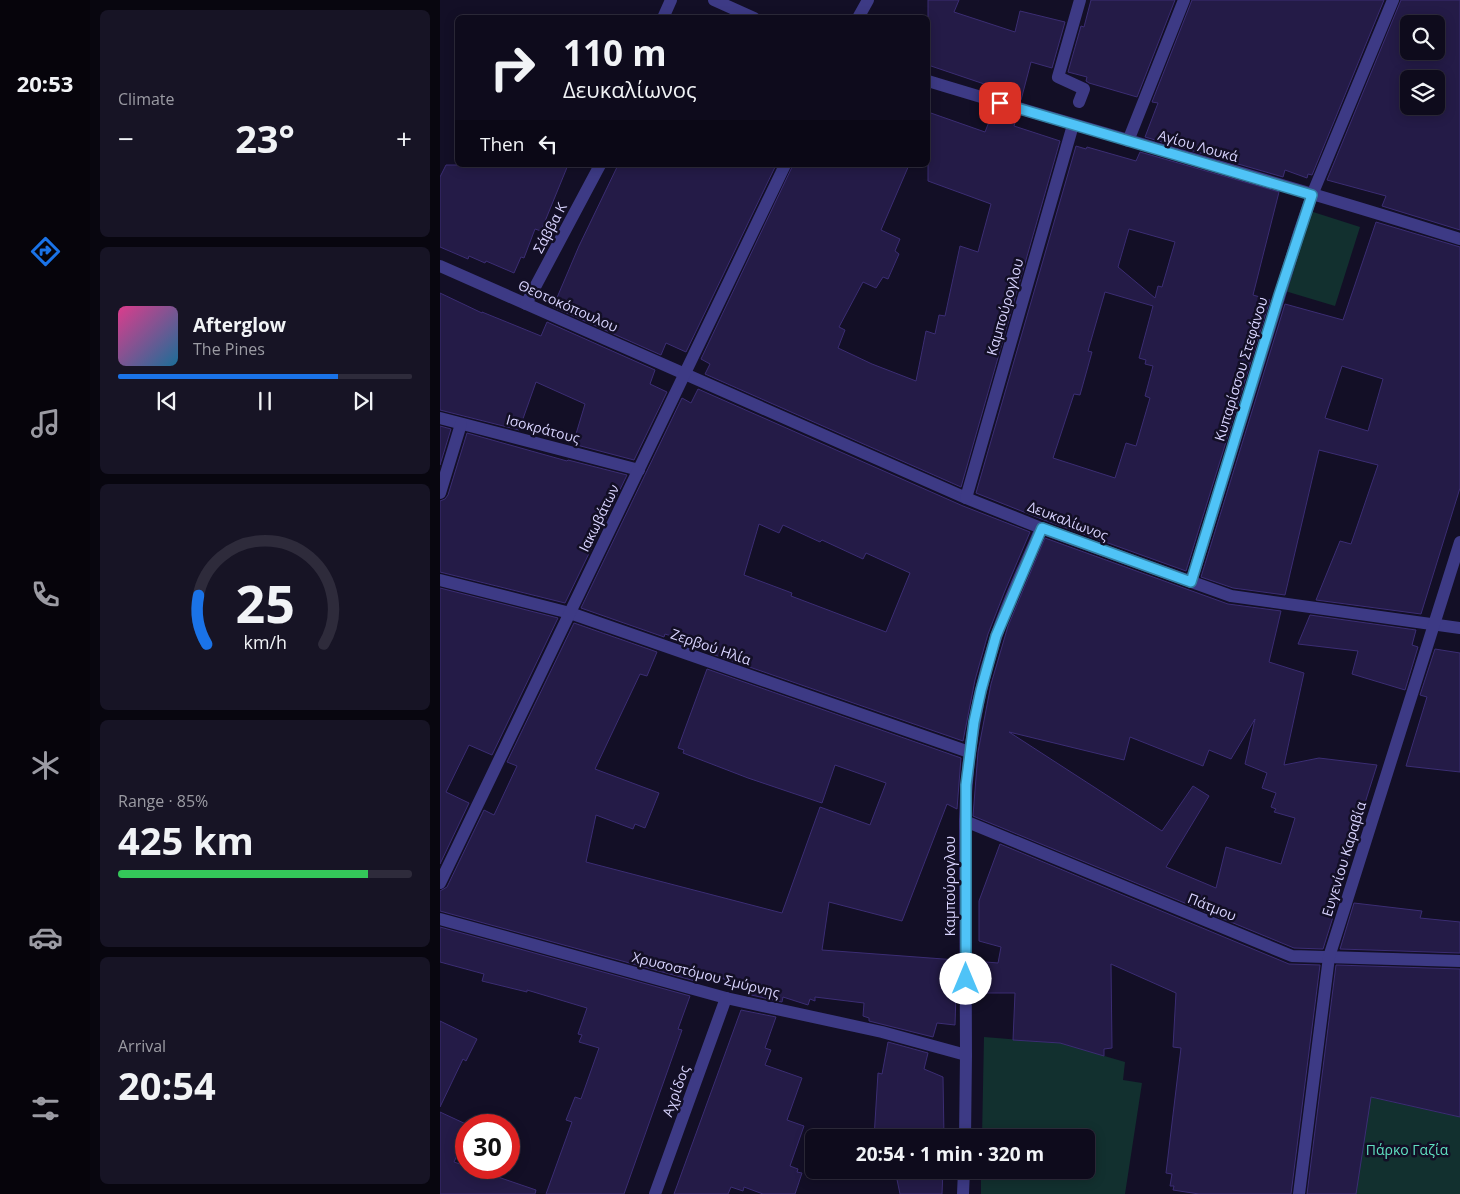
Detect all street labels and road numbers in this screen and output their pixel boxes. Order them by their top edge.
street label: Αγίου Λουκά [1156,125,1241,166]
street label: Σάββα Κ [528,199,571,256]
street label: Καμπούρογλου [982,256,1027,358]
street label: Θεοτοκόπουλου [515,275,621,336]
street label: Κυπαρίσσου Στεφάνου [1210,294,1272,443]
street label: Ισοκράτους [504,410,582,448]
street label: Ιακωβάτων [574,481,623,555]
street label: Δευκαλίωνος [1025,496,1112,545]
street label: Ζερβού Ηλία [669,624,754,669]
street label: Ευγενίου Καραβία [1317,799,1370,919]
street label: Καμπούρογλου [940,836,959,936]
street label: Πάτμου [1185,888,1239,925]
street label: Χρυσοστόμου Σμύρνης [630,947,782,1002]
street label: Αχρίδος [658,1062,694,1119]

